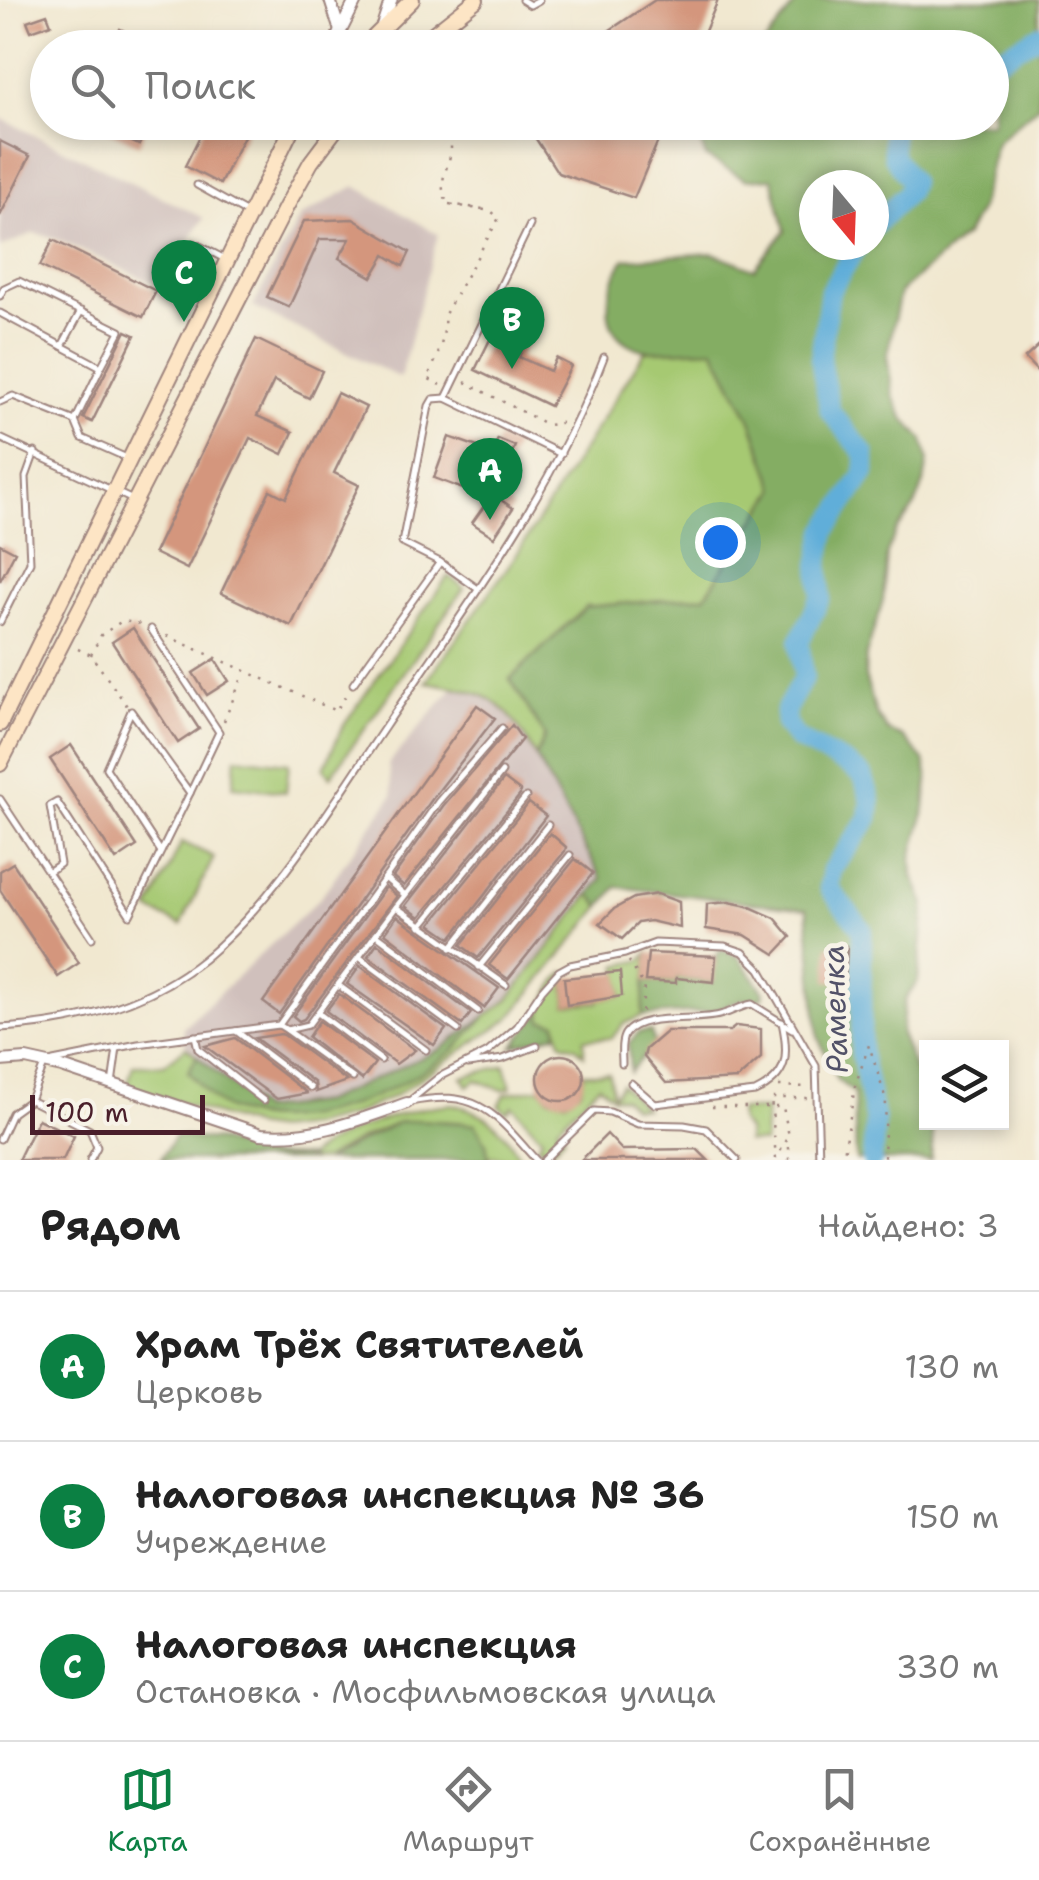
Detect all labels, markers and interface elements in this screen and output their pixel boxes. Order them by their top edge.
search box [30,30,1009,140]
icon: search [65,58,120,113]
text: Поиск [145,60,256,111]
north arrow [799,170,889,260]
pin: C [152,240,216,322]
pin: B [480,286,544,369]
pin: A [458,438,522,520]
your location [695,517,746,568]
water label: Раменка [812,944,858,1074]
map controls [919,1040,1009,1130]
button: layers [919,1040,1009,1130]
scale bar [30,1090,205,1134]
text: 100 m [45,1093,129,1131]
text: Рядом [40,1197,181,1253]
text: Найдено: 3 [818,1204,999,1247]
text: Храм Трёх Святителей [135,1319,584,1370]
text: A [60,1345,85,1388]
text: 130 m [904,1345,999,1388]
text: Церковь [135,1370,263,1413]
text: Налоговая инспекция № 36 [135,1469,705,1520]
text: B [63,1495,82,1538]
text: 150 m [906,1495,999,1538]
text: Учреждение [135,1520,327,1563]
text: Налоговая инспекция [135,1619,577,1670]
text: C [63,1645,82,1688]
text: 330 m [896,1645,999,1688]
text: Остановка · Мосфильмовская улица [135,1670,716,1713]
tab: Карта [108,1762,188,1860]
tab: Маршрут [403,1762,533,1860]
tab: Сохранённые [749,1762,931,1860]

